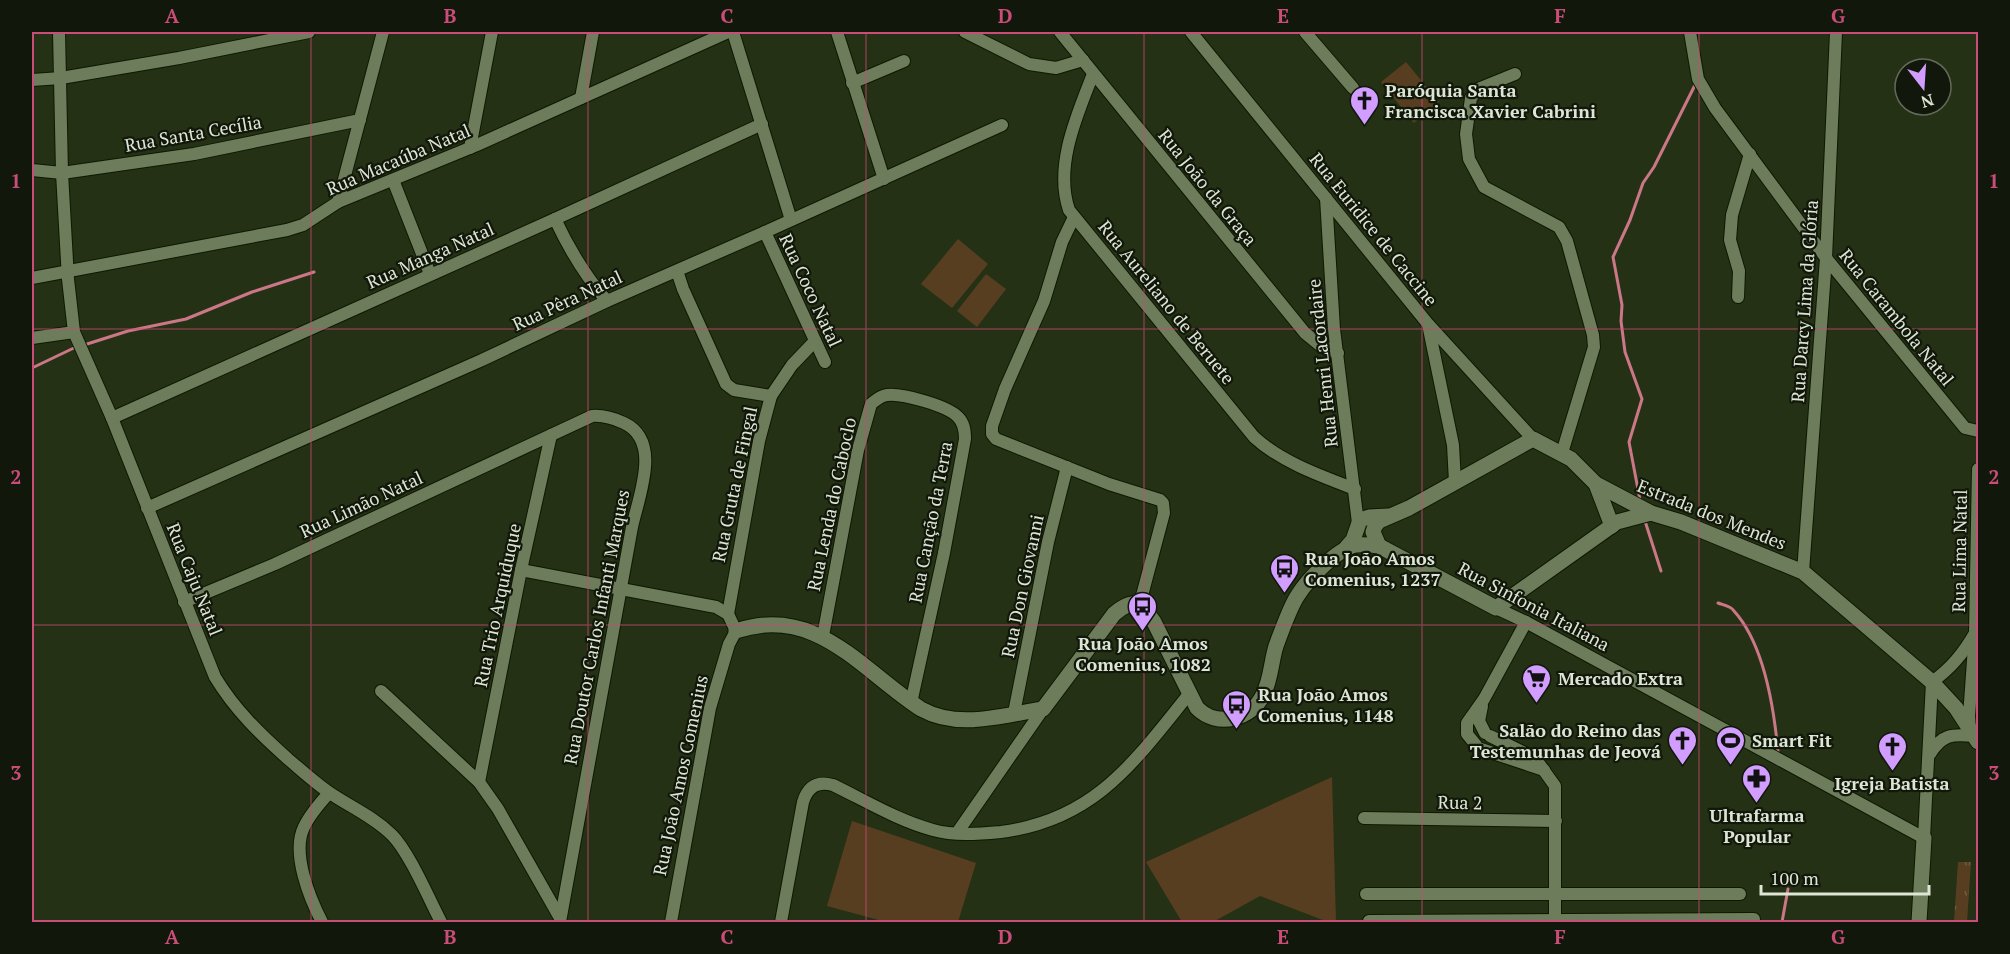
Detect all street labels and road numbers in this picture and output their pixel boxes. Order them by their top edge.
street label: Rua Santa Cecília [123,109,263,157]
street label: Rua Macaúba Natal [322,118,474,200]
street label: Rua João da Graça [1153,123,1263,251]
street label: Rua Euridice de Caccine [1305,147,1443,311]
street label: Rua Darcy Lima da Glória [1785,199,1823,403]
street label: Rua Aureliano de Beruete [1093,215,1241,389]
street label: Rua Manga Natal [363,216,497,294]
street label: Rua Coco Natal [774,230,848,350]
street label: Rua Carambola Natal [1834,244,1960,390]
street label: Rua Pêra Natal [508,264,626,336]
street label: Rua Henri Lacordaire [1301,278,1343,448]
street label: Rua Gruta de Fingal [706,404,762,564]
street label: Rua Lenda do Caboclo [801,415,861,593]
street label: Rua Canção da Terra [903,439,957,605]
street label: Rua Limão Natal [296,465,426,543]
street label: Estrada dos Mendes [1634,473,1790,555]
street label: Rua Doutor Carlos Infanti Marques [558,488,634,766]
street label: Rua Lima Natal [1946,489,1972,613]
street label: Rua Don Giovanni [995,512,1049,660]
street label: Rua Caju Natal [162,519,228,639]
street label: Rua Trio Arquiduque [468,521,526,689]
street label: Rua Sinfonia Italiana [1454,556,1614,656]
street label: Rua João Amos Comenius [647,673,713,877]
street label: Rua 2 [1437,790,1483,814]

